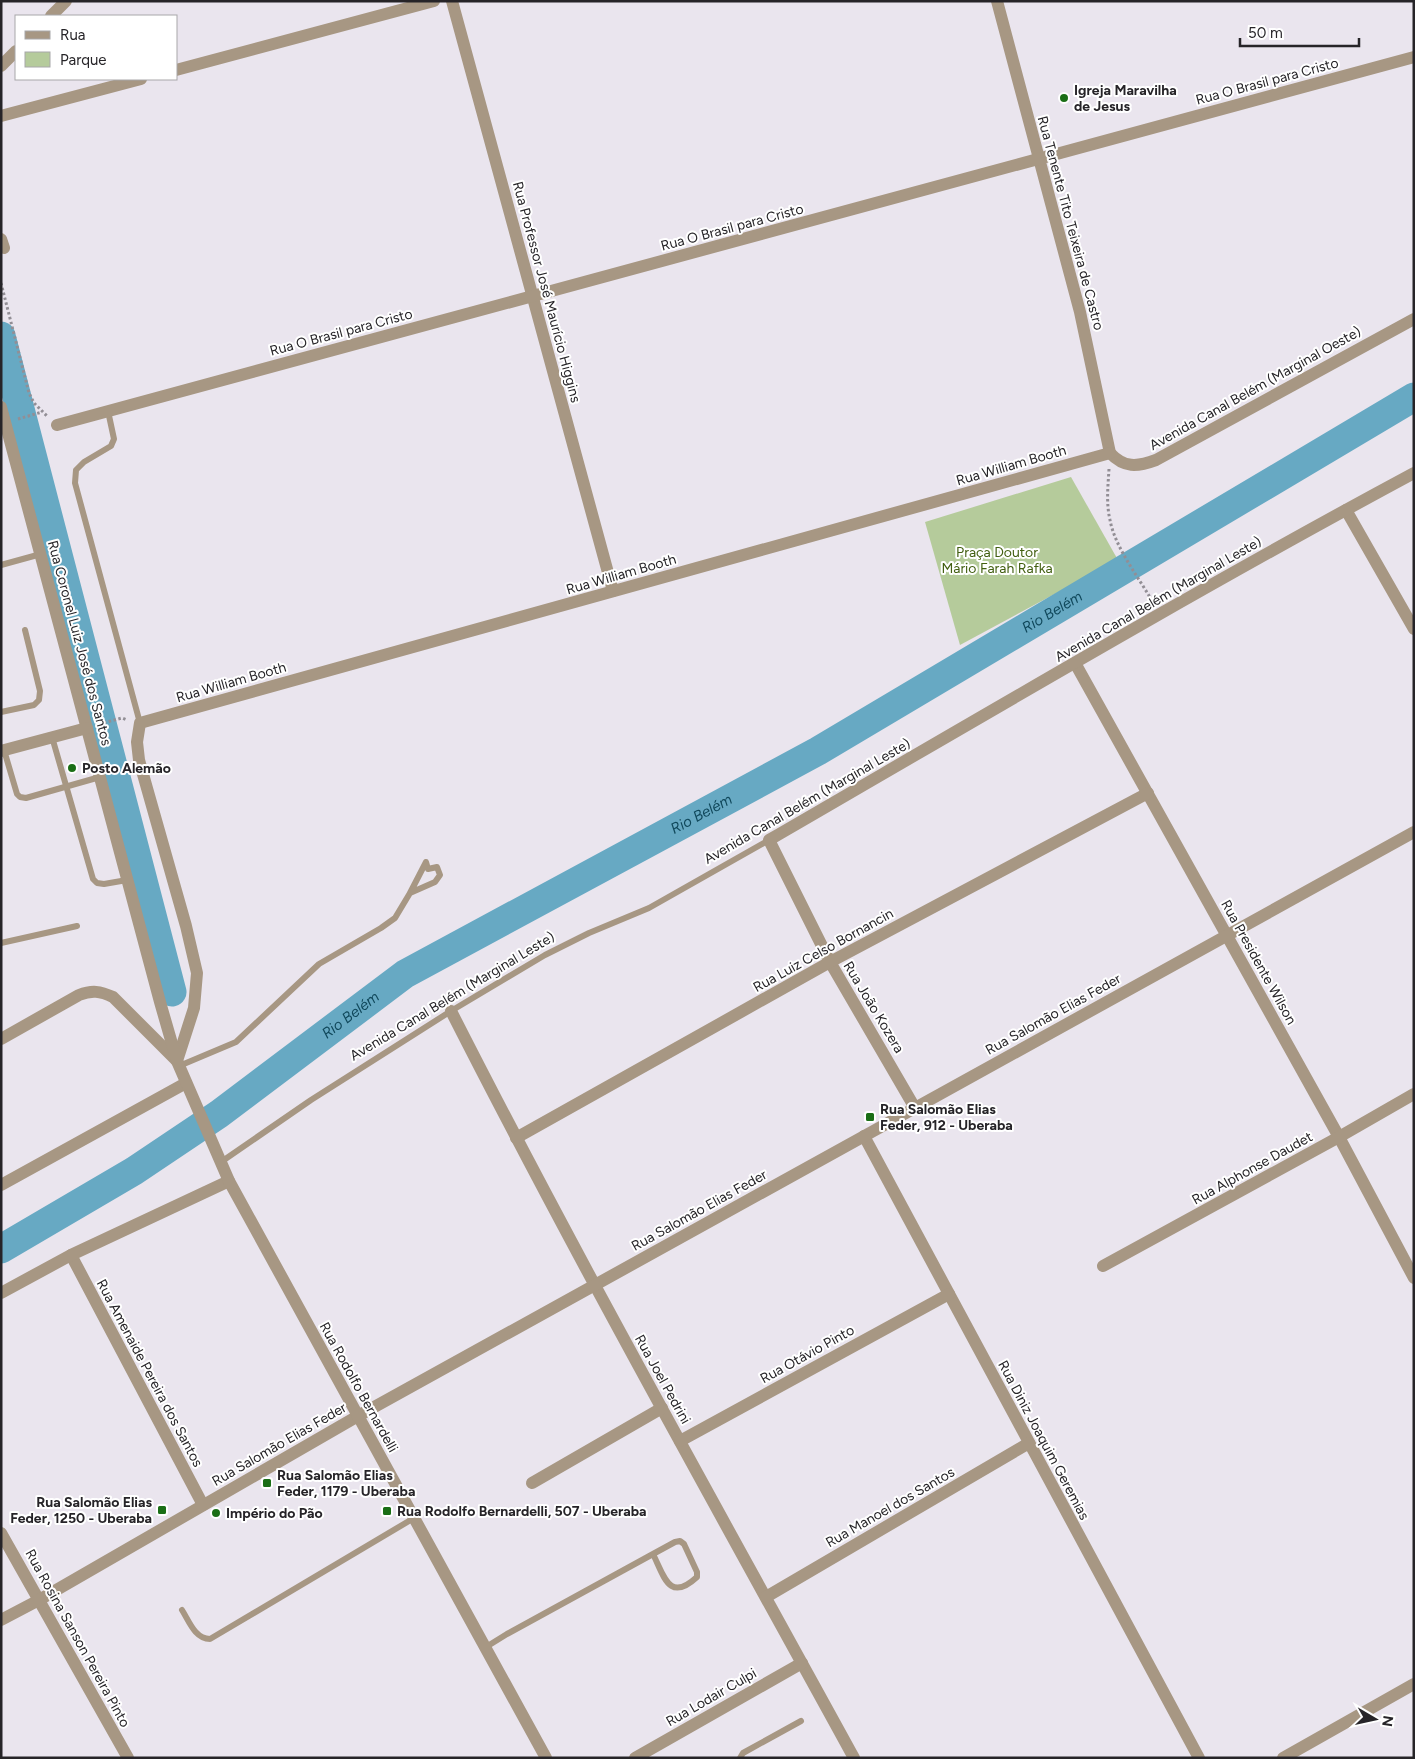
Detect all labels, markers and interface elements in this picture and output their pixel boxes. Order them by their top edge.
legend [15,15,178,80]
scale bar [1240,15,1359,47]
text: 50 m [1248,24,1283,42]
text: Rua [60,26,85,44]
text: Parque [60,51,107,69]
street label: Rua O Brasil para Cristo [1194,54,1340,109]
place label: Igreja Maravilha de Jesus [1074,82,1177,115]
marker: Igreja Maravilha de Jesus [1058,92,1070,104]
street label: Rua Tenente Tito Teixeira de Castro [1034,114,1107,332]
street label: Rua Professor José Maurício Higgins [509,180,584,405]
street label: Rua O Brasil para Cristo [659,200,805,255]
street label: Rua O Brasil para Cristo [268,305,414,360]
street label: Avenida Canal Belém (Marginal Oeste) [1146,323,1364,454]
street label: Rua William Booth [954,442,1068,489]
street label: Avenida Canal Belém (Marginal Leste) [1052,533,1265,666]
street label: Rua Coronel Luiz José dos Santos [44,539,115,748]
park label: Praça Doutor Mário Farah Rafka [941,544,1053,577]
street label: Rua William Booth [564,551,678,598]
water label: Rio Belém [1019,587,1086,637]
street label: Rua William Booth [174,659,288,706]
street label: Avenida Canal Belém (Marginal Leste) [701,735,914,868]
place label: Posto Alemão [82,760,171,777]
marker: Posto Alemão [66,762,78,774]
water label: Rio Belém [667,790,735,838]
street label: Rua Presidente Wilson [1217,897,1300,1028]
street label: Rua Luiz Celso Bornancin [750,905,896,996]
street label: Avenida Canal Belém (Marginal Leste) [347,928,558,1064]
street label: Rua João Kozera [839,958,908,1056]
street label: Rua Salomão Elias Feder [983,970,1124,1059]
water label: Rio Belém [318,988,383,1042]
place label: Rua Salomão Elias Feder, 912 - Uberaba [880,1101,1013,1134]
marker: Rua Salomão Elias Feder, 912 - Uberaba [864,1111,876,1123]
street label: Rua Alphonse Daudet [1189,1128,1315,1209]
street label: Rua Salomão Elias Feder [629,1166,770,1255]
street label: Rua Amenaide Pereira dos Santos [93,1277,206,1470]
street label: Rua Rodolfo Bernardelli [316,1319,401,1455]
street label: Rua Otávio Pinto [757,1322,857,1387]
street label: Rua Joel Pedrini [631,1332,694,1427]
street label: Rua Diniz Joaquim Geremias [994,1358,1093,1523]
street label: Rua Salomão Elias Feder [209,1399,350,1490]
street label: Rua Manoel dos Santos [823,1464,958,1551]
place label: Rua Salomão Elias Feder, 1179 - Uberaba [277,1467,415,1500]
marker: Rua Salomão Elias Feder, 1179 - Uberaba [261,1477,273,1489]
place label: Rua Salomão Elias Feder, 1250 - Uberaba [10,1494,152,1527]
place label: Rua Rodolfo Bernardelli, 507 - Uberaba [397,1503,646,1520]
marker: Rua Salomão Elias Feder, 1250 - Uberaba [156,1504,168,1516]
place label: Império do Pão [226,1505,323,1522]
marker: Rua Rodolfo Bernardelli, 507 - Uberaba [381,1505,393,1517]
marker: Império do Pão [210,1507,222,1519]
street label: Rua Rosina Sanson Pereira Pinto [21,1546,134,1730]
street label: Rua Lodair Culpi [663,1665,760,1730]
north arrow [1350,1694,1400,1744]
text: N [1378,1714,1397,1728]

